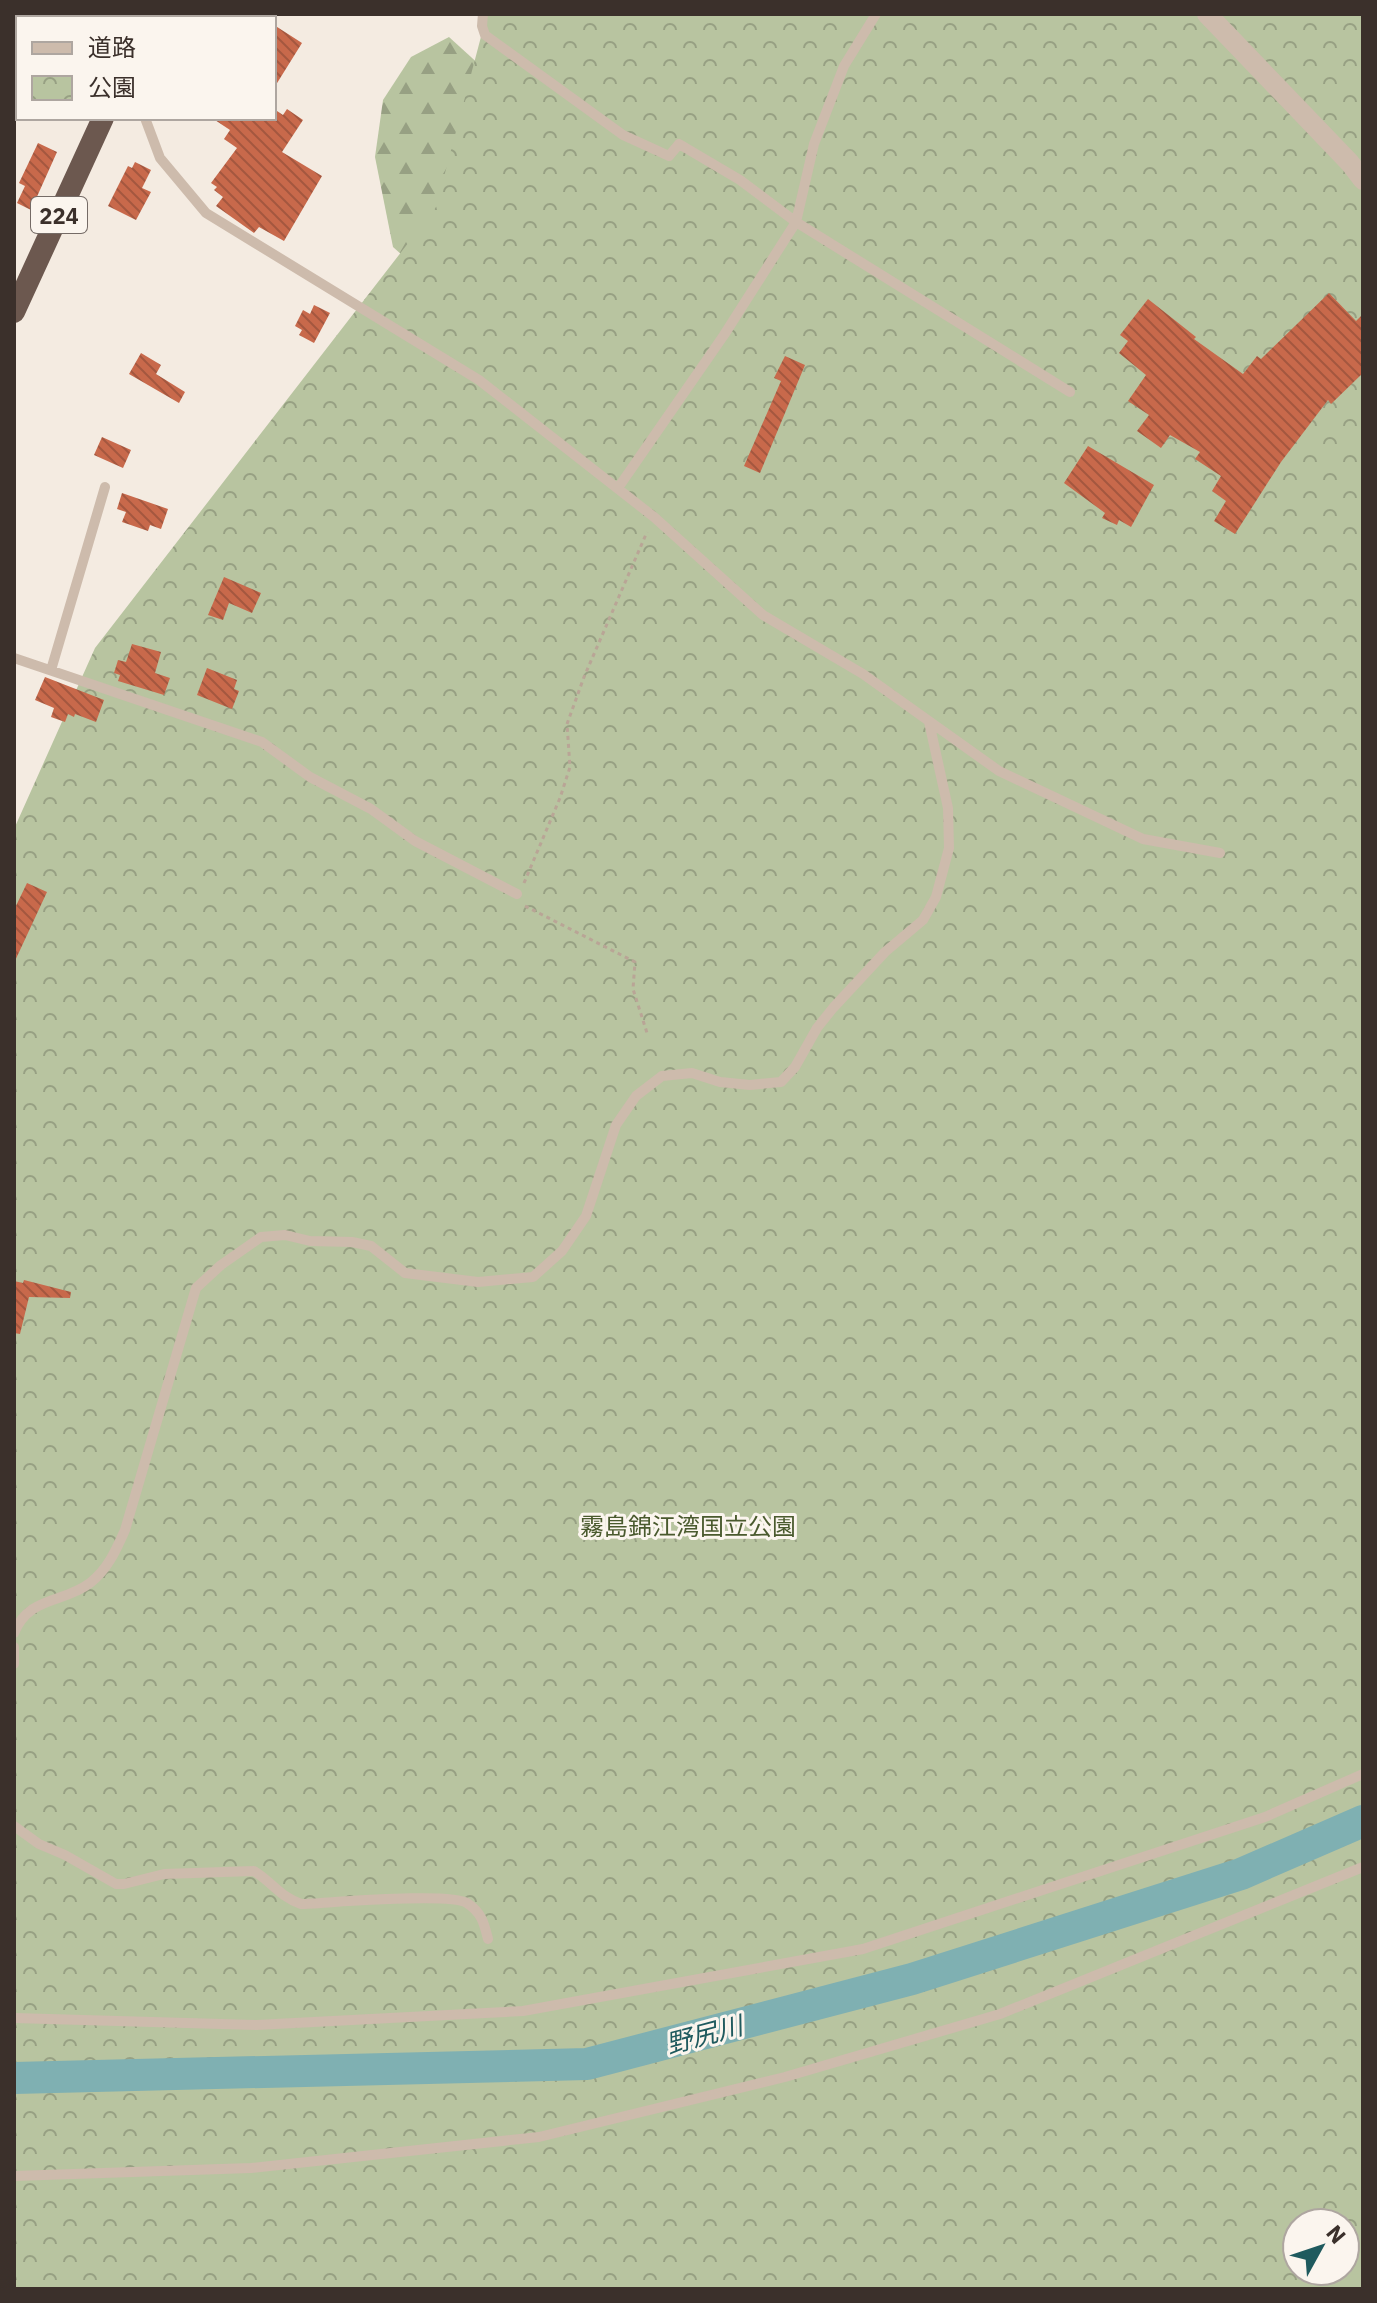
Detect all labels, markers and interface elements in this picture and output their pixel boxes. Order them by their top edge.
legend [16,16,276,120]
text: 道路 [88,31,136,63]
text: 公園 [88,71,136,103]
road number: 224 [31,197,87,233]
park label: 霧島錦江湾国立公園 [580,1510,796,1542]
water label: 野尻川 [662,2007,749,2061]
north arrow [1281,2207,1361,2287]
text: N [1320,2218,1353,2249]

